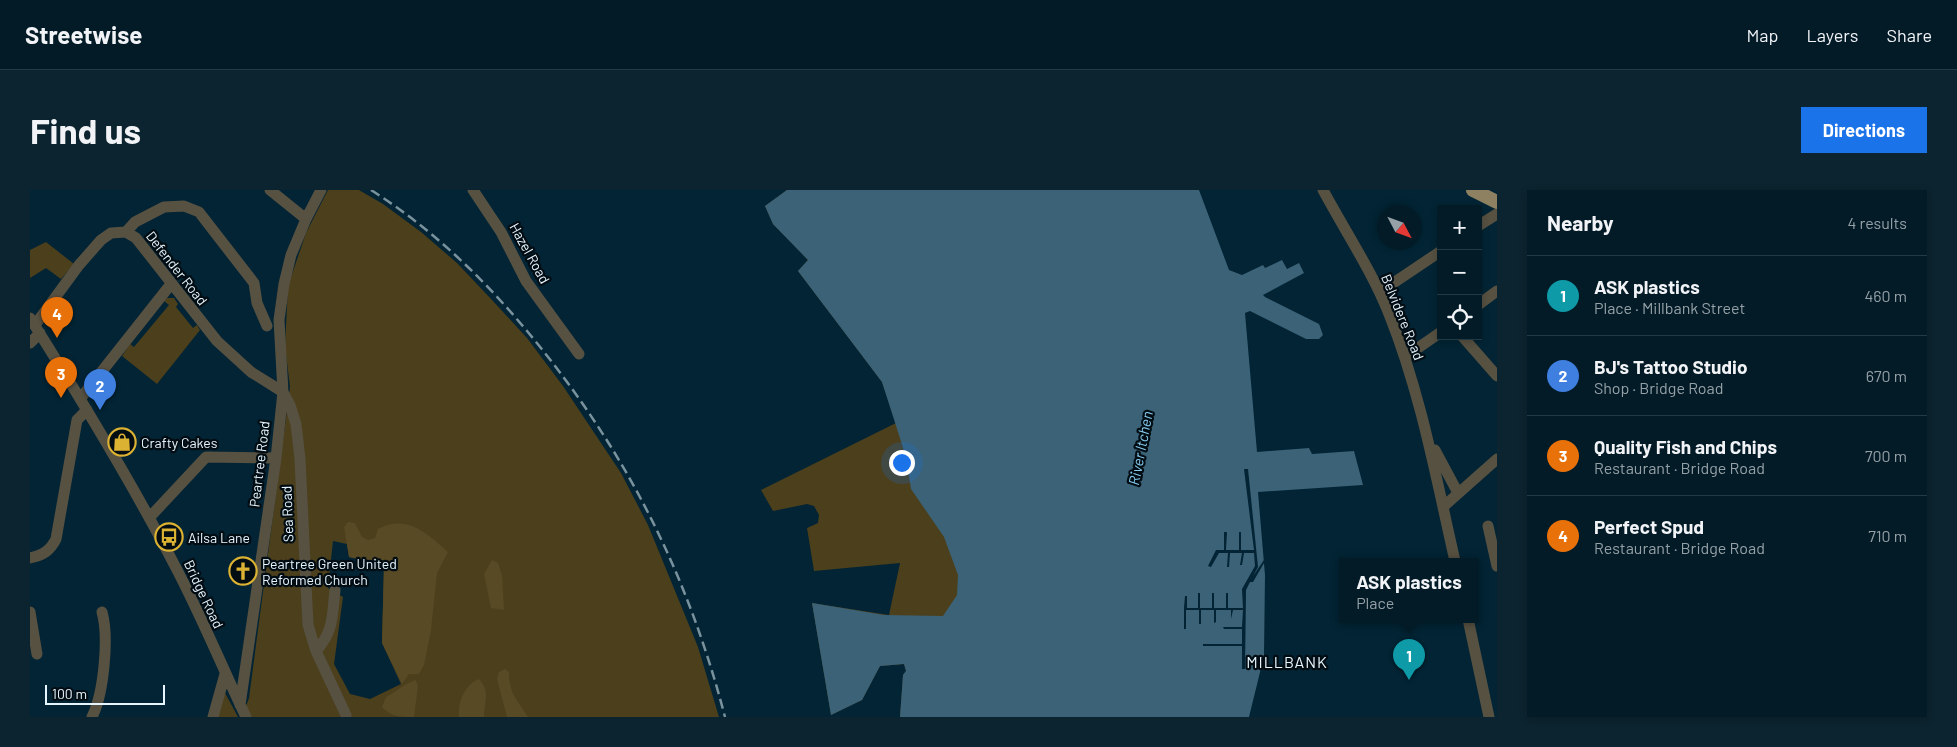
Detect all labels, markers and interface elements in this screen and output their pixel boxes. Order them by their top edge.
text: Streetwise [25,20,142,49]
text: Map [1746,24,1778,46]
text: Layers [1806,24,1859,46]
text: Share [1887,24,1932,46]
button: Directions [1801,107,1927,153]
text: Find us [30,109,141,151]
north arrow [1377,205,1422,250]
map controls [1437,205,1482,340]
button: + [1437,205,1482,250]
text: Nearby [1547,210,1613,235]
text: 4 results [1847,213,1907,232]
street label: Hazel Road [506,220,554,286]
street label: Defender Road [143,228,211,308]
button: − [1437,250,1482,295]
street label: Belvidere Road [1378,272,1428,362]
text: ASK plastics [1594,275,1700,298]
text: 1 [1560,286,1566,305]
text: 460 m [1864,286,1907,305]
button: locate [1437,295,1482,340]
pin: 4 [41,297,73,338]
text: Place · Millbank Street [1594,298,1745,317]
text: BJ's Tattoo Studio [1594,355,1748,378]
pin: 3 [45,357,77,398]
text: 2 [1559,366,1567,385]
text: 670 m [1866,366,1907,385]
pin: 2 [84,369,116,410]
text: Shop · Bridge Road [1594,378,1724,397]
water label: River Itchen [1124,409,1156,487]
street label: Peartree Road [245,420,273,508]
shop icon: Crafty Cakes [107,427,137,457]
place label: Crafty Cakes [141,434,218,451]
text: Quality Fish and Chips [1594,435,1777,458]
text: 3 [1559,446,1567,465]
text: 700 m [1865,446,1907,465]
your location [889,450,915,476]
text: Restaurant · Bridge Road [1594,458,1765,477]
street label: Sea Road [278,485,296,543]
text: Perfect Spud [1594,515,1704,538]
bus stop icon: Ailsa Lane [154,522,184,552]
text: 4 [1558,526,1568,545]
text: 710 m [1868,526,1907,545]
place label: Ailsa Lane [188,529,250,546]
text: Restaurant · Bridge Road [1594,538,1765,557]
place label: Peartree Green United Reformed Church [262,555,397,588]
church icon: Peartree Green United Reformed Church [228,556,258,586]
street label: Bridge Road [181,557,227,631]
popup [1339,558,1479,623]
text: ASK plastics [1356,570,1462,593]
text: Place [1356,593,1394,612]
pin: 1 [1393,639,1425,680]
district label: MILLBANK [1246,652,1328,671]
scale bar [45,682,165,705]
text: 100 m [52,685,87,702]

